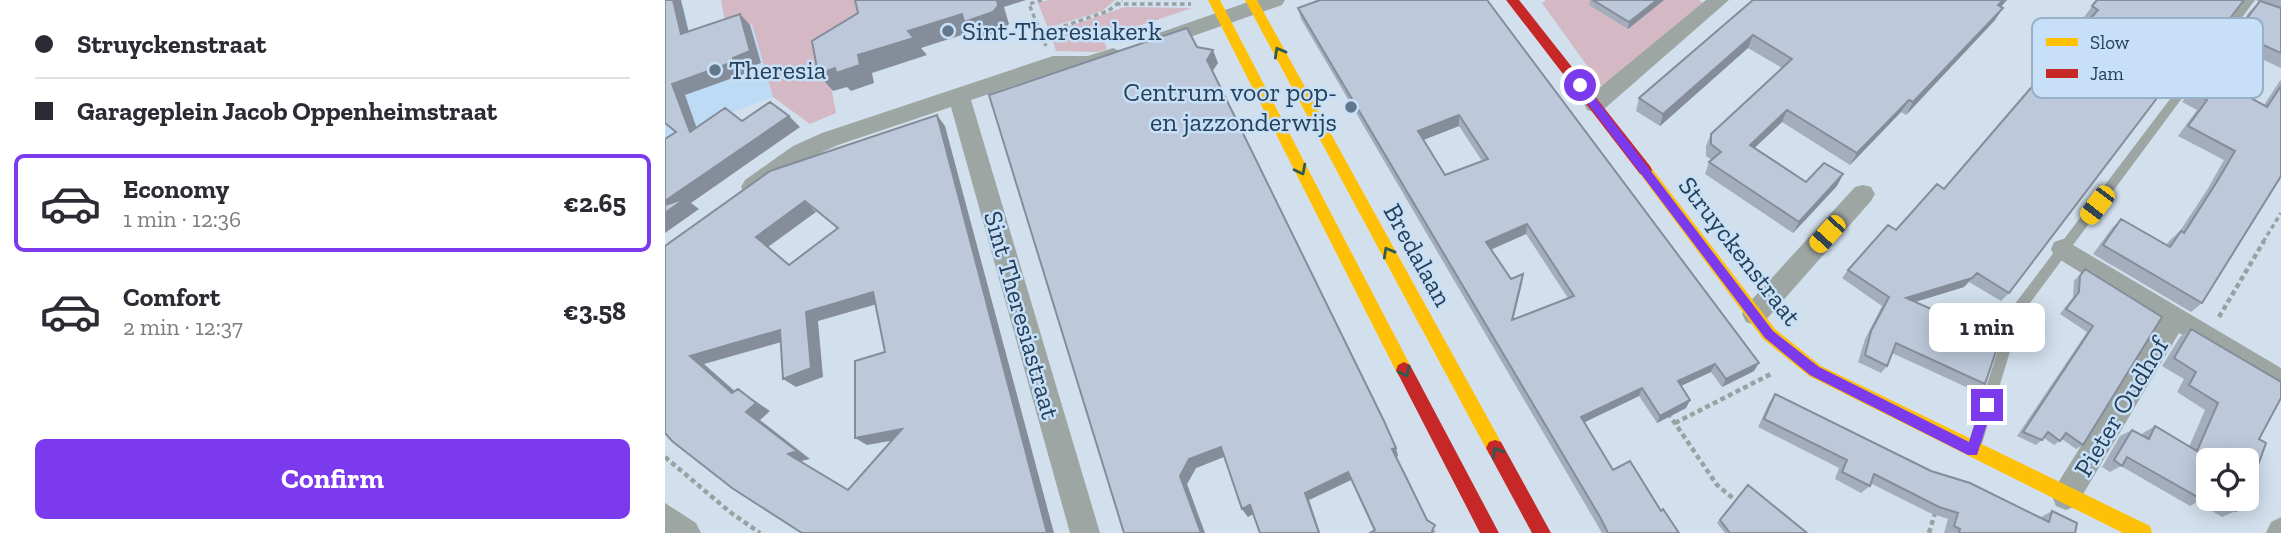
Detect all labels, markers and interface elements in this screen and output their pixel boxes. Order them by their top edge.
place label: Sint-Theresiakerk [962,15,1162,47]
legend [2032,18,2263,98]
marker: Sint-Theresiakerk [940,23,956,39]
text: Struyckenstraat [77,28,266,60]
text: Slow [2090,31,2130,54]
one-way arrow [1274,47,1287,60]
place label: Theresia [729,54,827,86]
marker: Theresia [707,62,723,78]
text: Jam [2090,62,2124,85]
route start [1564,69,1596,101]
place label: Centrum voor pop- en jazzonderwijs [1123,76,1337,138]
text: Garageplein Jacob Oppenheimstraat [77,95,497,127]
marker: Centrum voor pop- en jazzonderwijs [1343,99,1359,115]
one-way arrow [1292,163,1306,175]
street label: Struyckenstraat [1672,170,1808,332]
icon: car [39,172,102,235]
text: Economy [123,173,229,205]
car [2076,182,2119,228]
text: €2.65 [564,187,626,219]
street label: Bredalaan [1377,198,1459,312]
text: 1 min · 12:36 [123,205,241,233]
street label: Sint Theresiastraat [977,207,1067,423]
car [1806,211,1849,257]
one-way arrow [1383,247,1396,259]
icon: car [39,280,102,343]
text: Comfort [123,281,220,313]
text: €3.58 [563,295,626,327]
callout: 1 min [1929,304,2045,352]
text: 2 min · 12:37 [123,313,243,341]
text: 1 min [1960,313,2014,341]
street label: Pieter Oudhof [2067,330,2176,482]
one-way arrow [1397,365,1410,377]
route end [1971,389,2003,421]
button: Confirm [35,439,630,519]
one-way arrow [1492,447,1505,459]
map controls [2196,448,2259,511]
button: locate [2196,448,2259,511]

